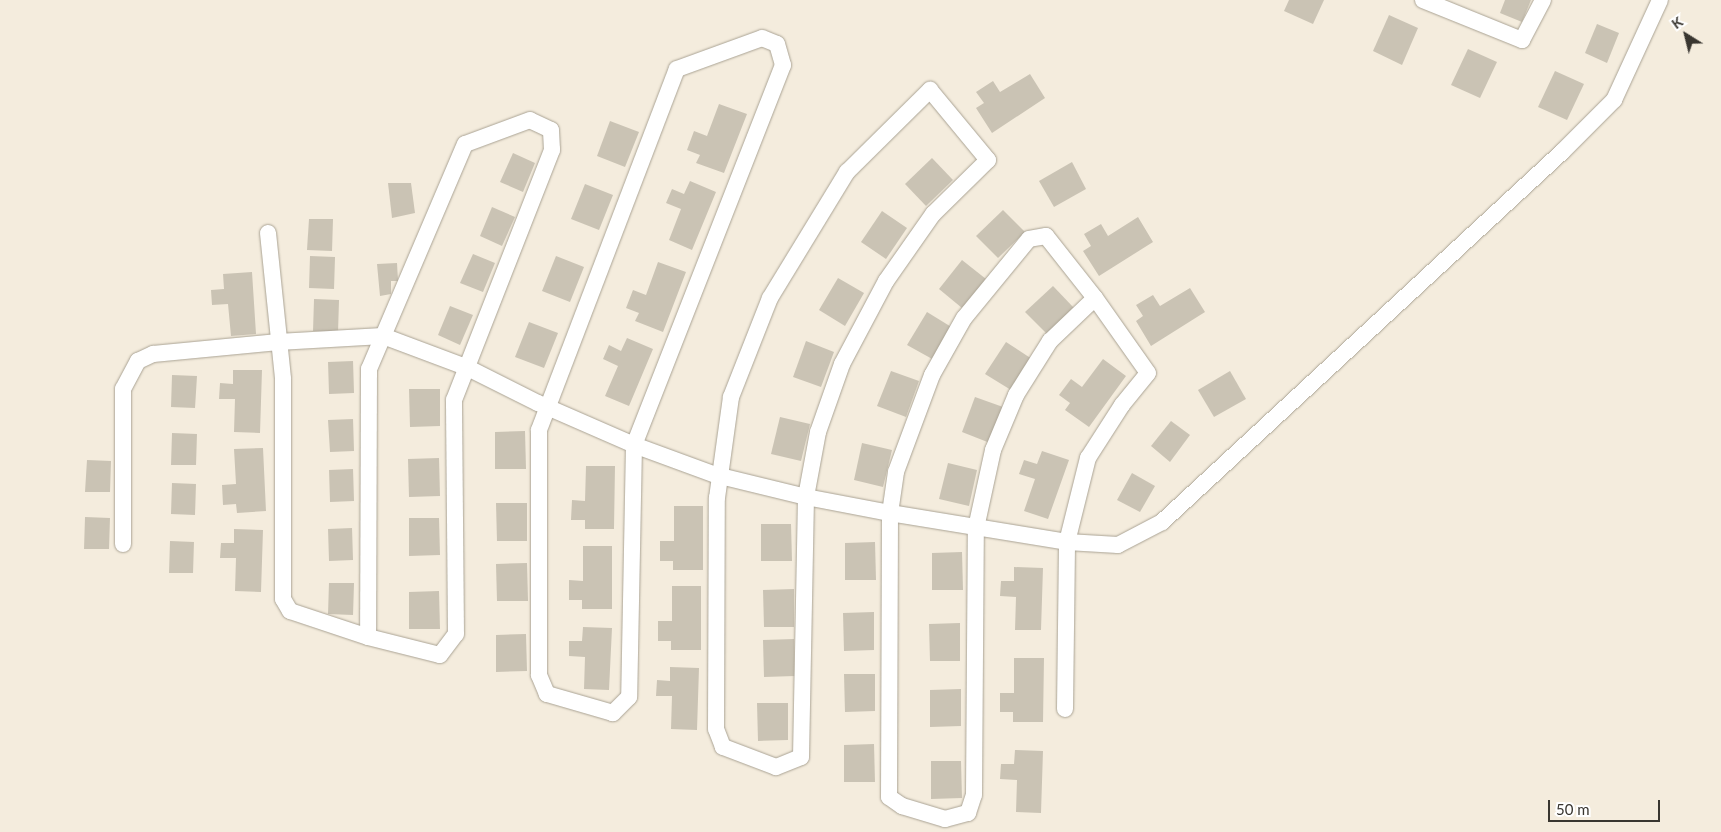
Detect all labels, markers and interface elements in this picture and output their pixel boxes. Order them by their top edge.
north arrow [1661,10,1711,60]
text: K [1668,13,1686,32]
scale bar [1551,790,1664,822]
text: 50 m [1556,800,1590,818]

